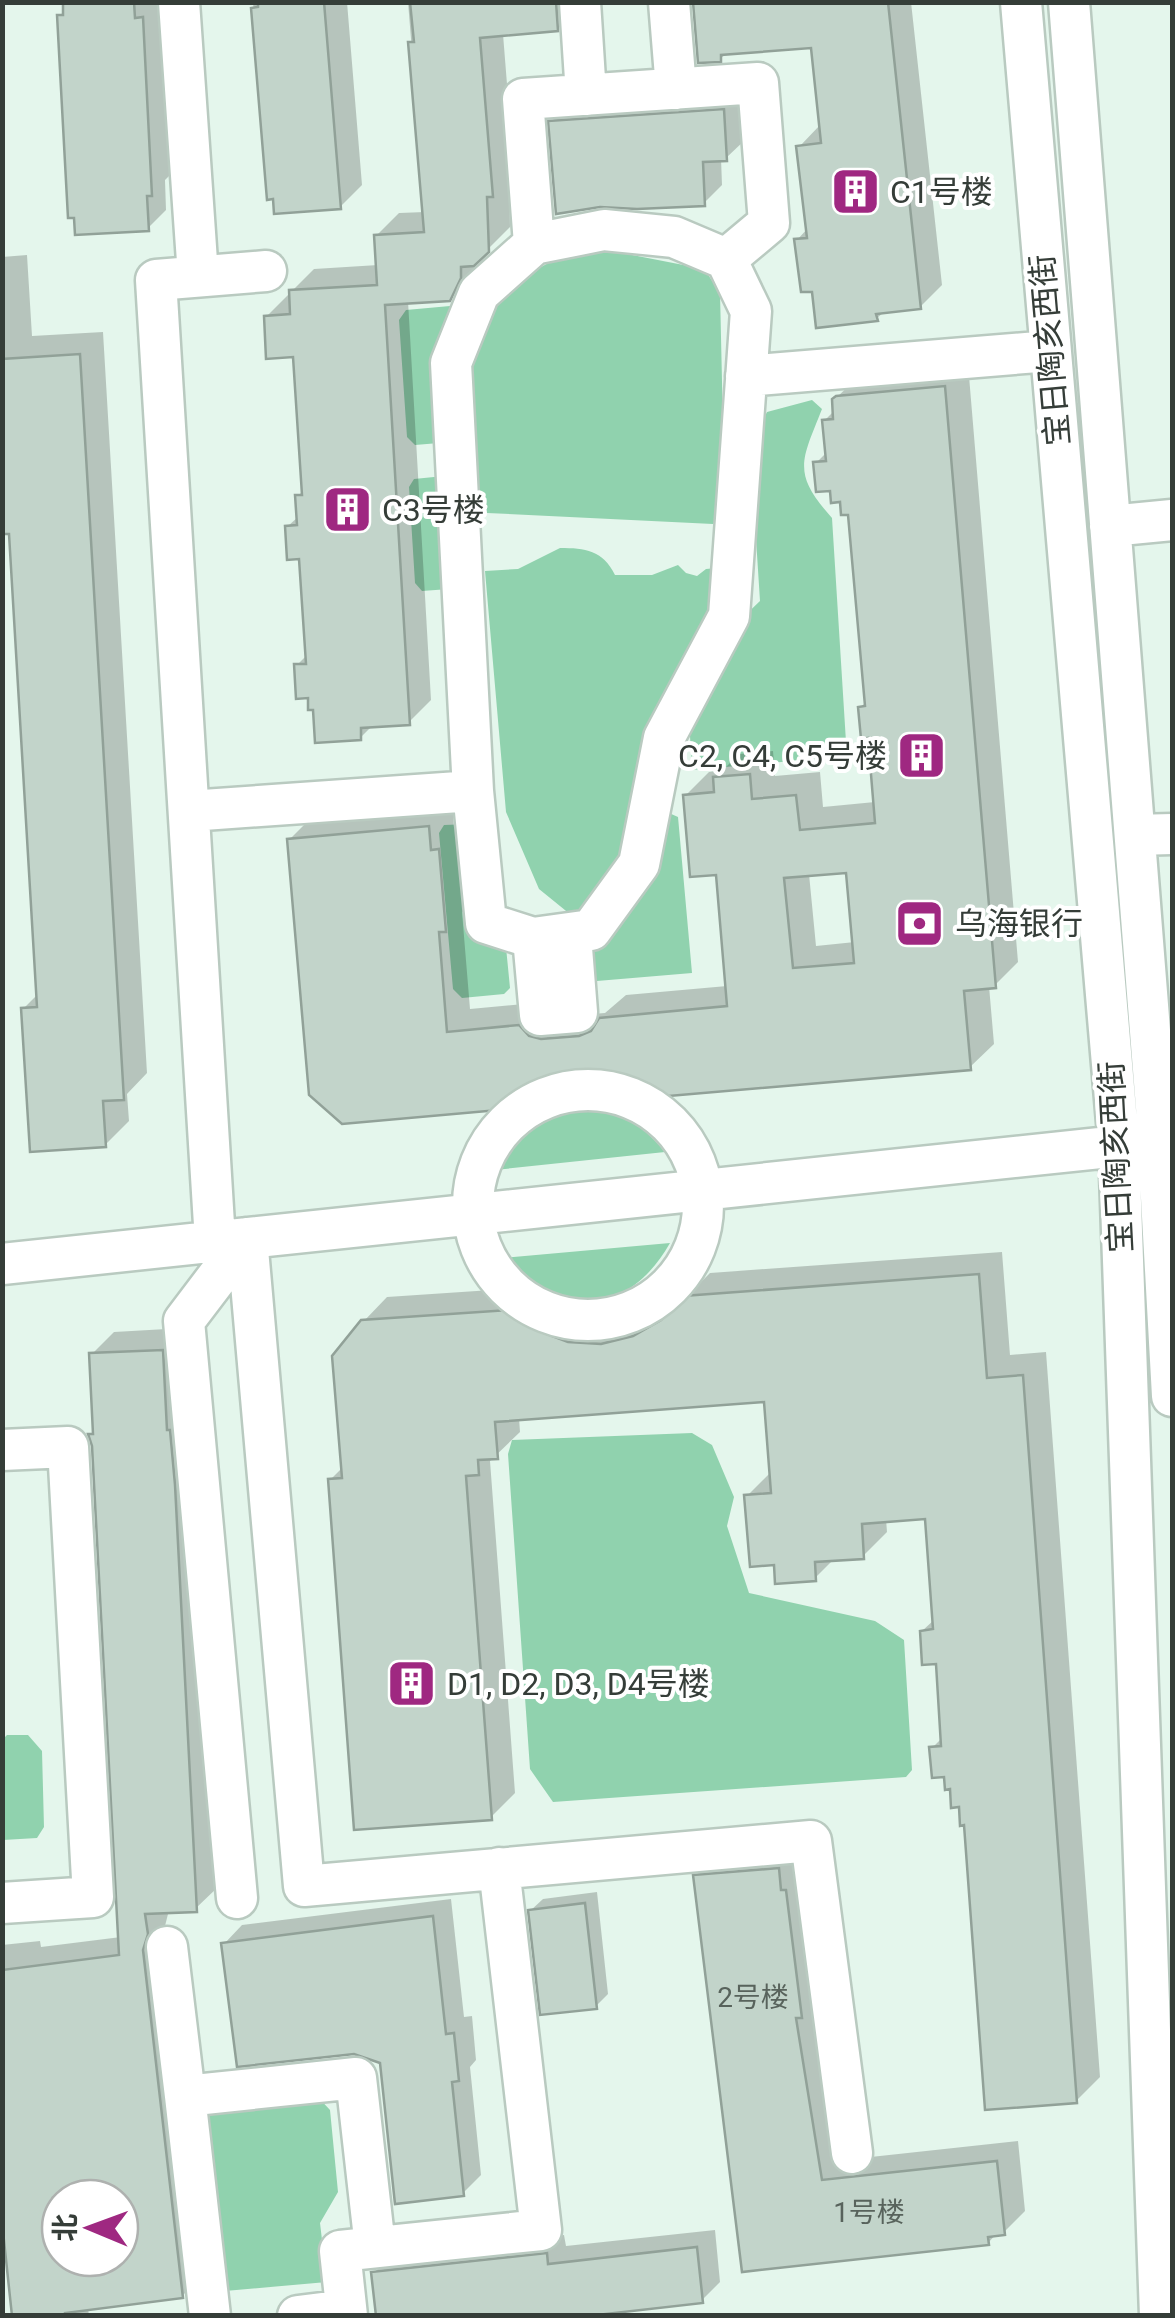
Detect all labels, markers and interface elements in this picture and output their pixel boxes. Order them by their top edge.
building icon: C1号楼 [829,166,881,218]
place label: C1号楼 [890,173,993,211]
street label: 宝日陶亥西街 [1023,253,1077,447]
building icon: C3号楼 [321,484,373,536]
place label: C3号楼 [382,491,485,529]
building icon: C2, C4, C5号楼 [896,730,948,782]
place label: C2, C4, C5号楼 [678,737,887,775]
bank icon: 乌海银行 [894,898,946,950]
place label: 乌海银行 [955,905,1083,943]
street label: 宝日陶亥西街 [1092,1060,1140,1254]
building icon: D1, D2, D3, D4号楼 [386,1658,438,1710]
place label: D1, D2, D3, D4号楼 [447,1665,710,1703]
house number: 2号楼 [717,1981,789,2014]
north arrow [40,2178,140,2278]
house number: 1号楼 [833,2196,905,2229]
text: 北 [49,2213,82,2242]

